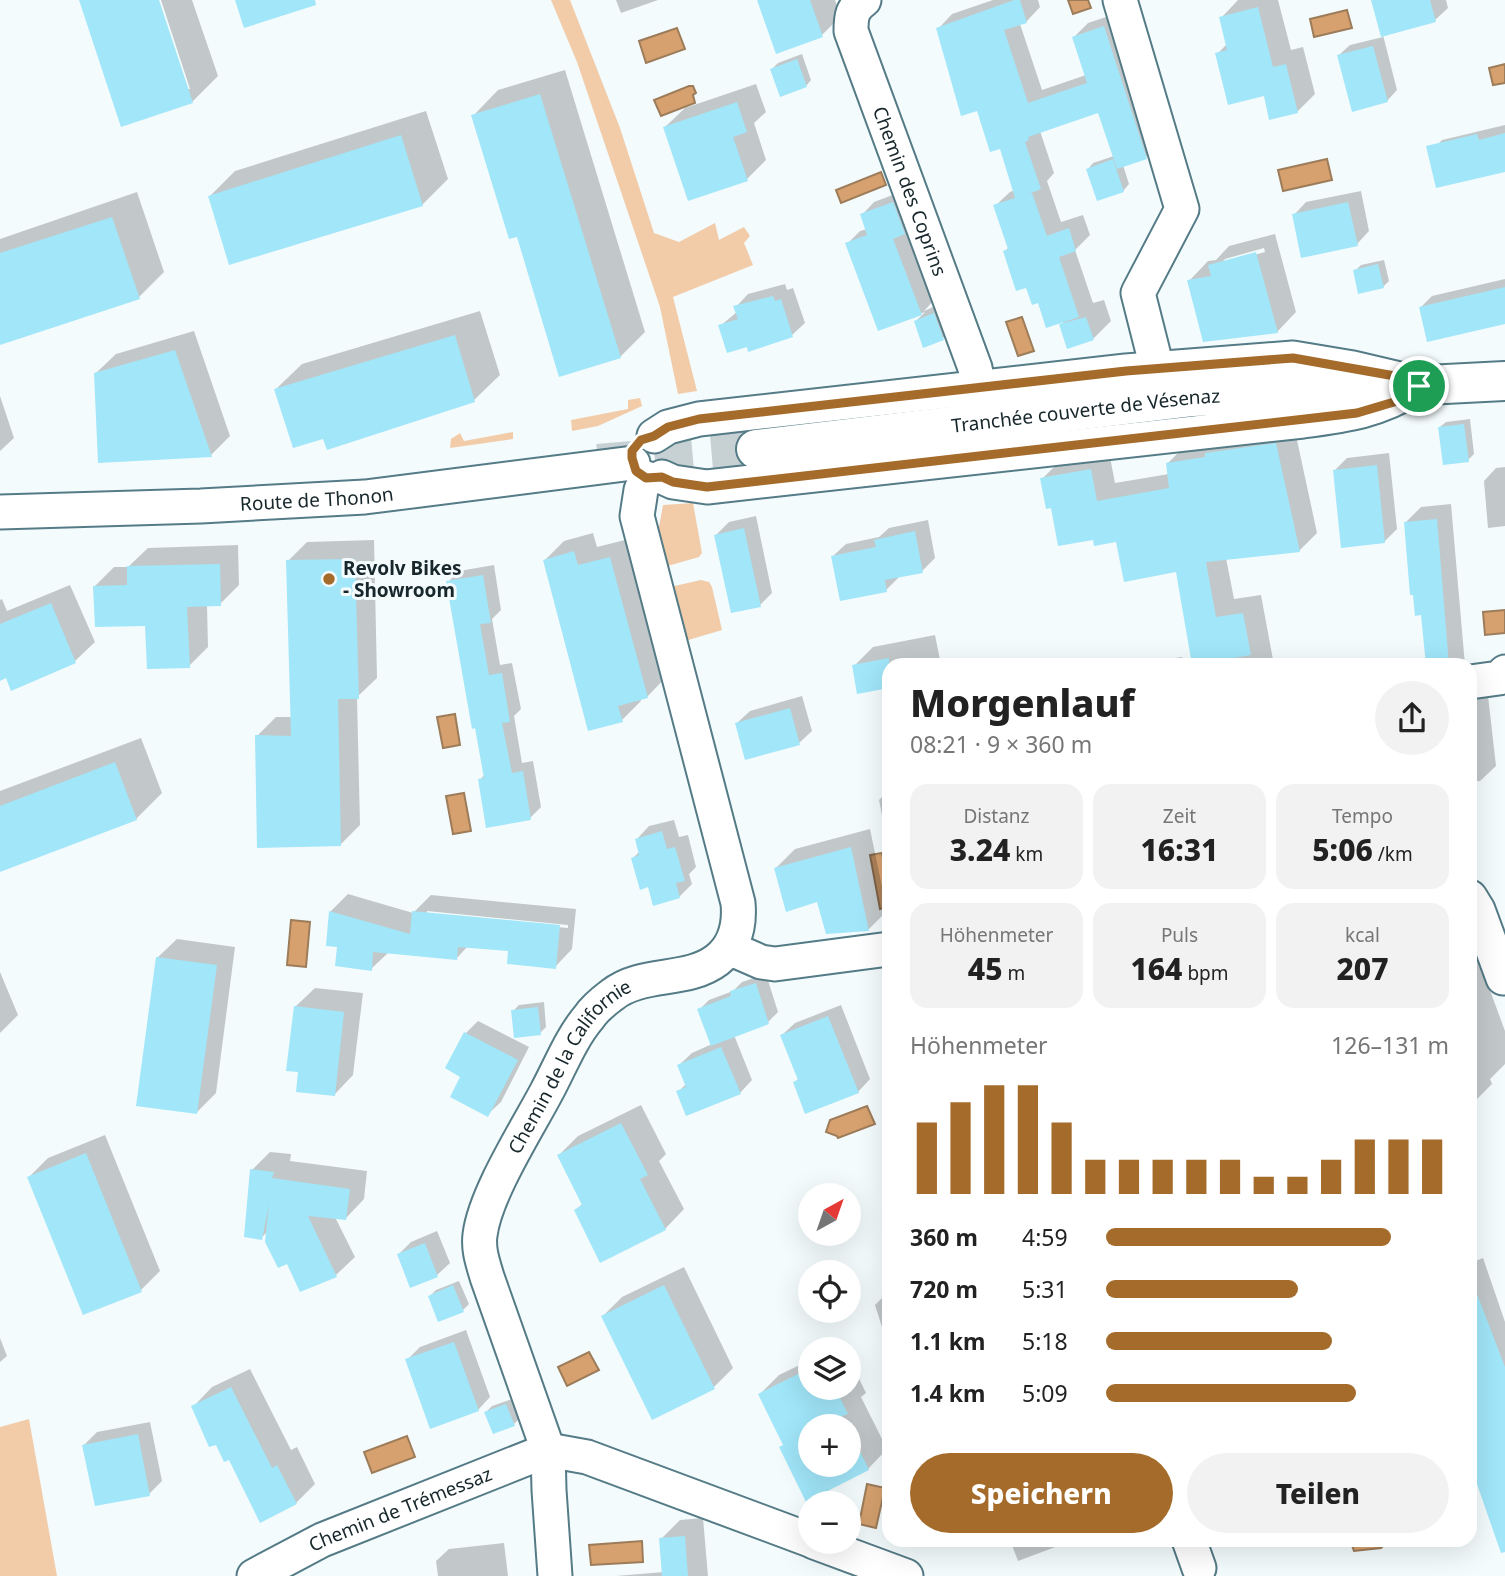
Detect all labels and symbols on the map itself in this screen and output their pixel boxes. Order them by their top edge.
street label: Chemin des Coprins [867,103,953,280]
pin [1389,356,1449,416]
street label: Tranchée couverte de Vésenaz [950,383,1221,439]
street label: Route de Thonon [239,481,395,517]
place label: Revolv Bikes - Showroom [343,555,462,603]
marker: Revolv Bikes - Showroom [321,571,337,587]
street label: Chemin de la Californie [502,973,635,1158]
north arrow [798,1183,861,1246]
street label: Chemin de Trémessaz [304,1461,496,1558]

